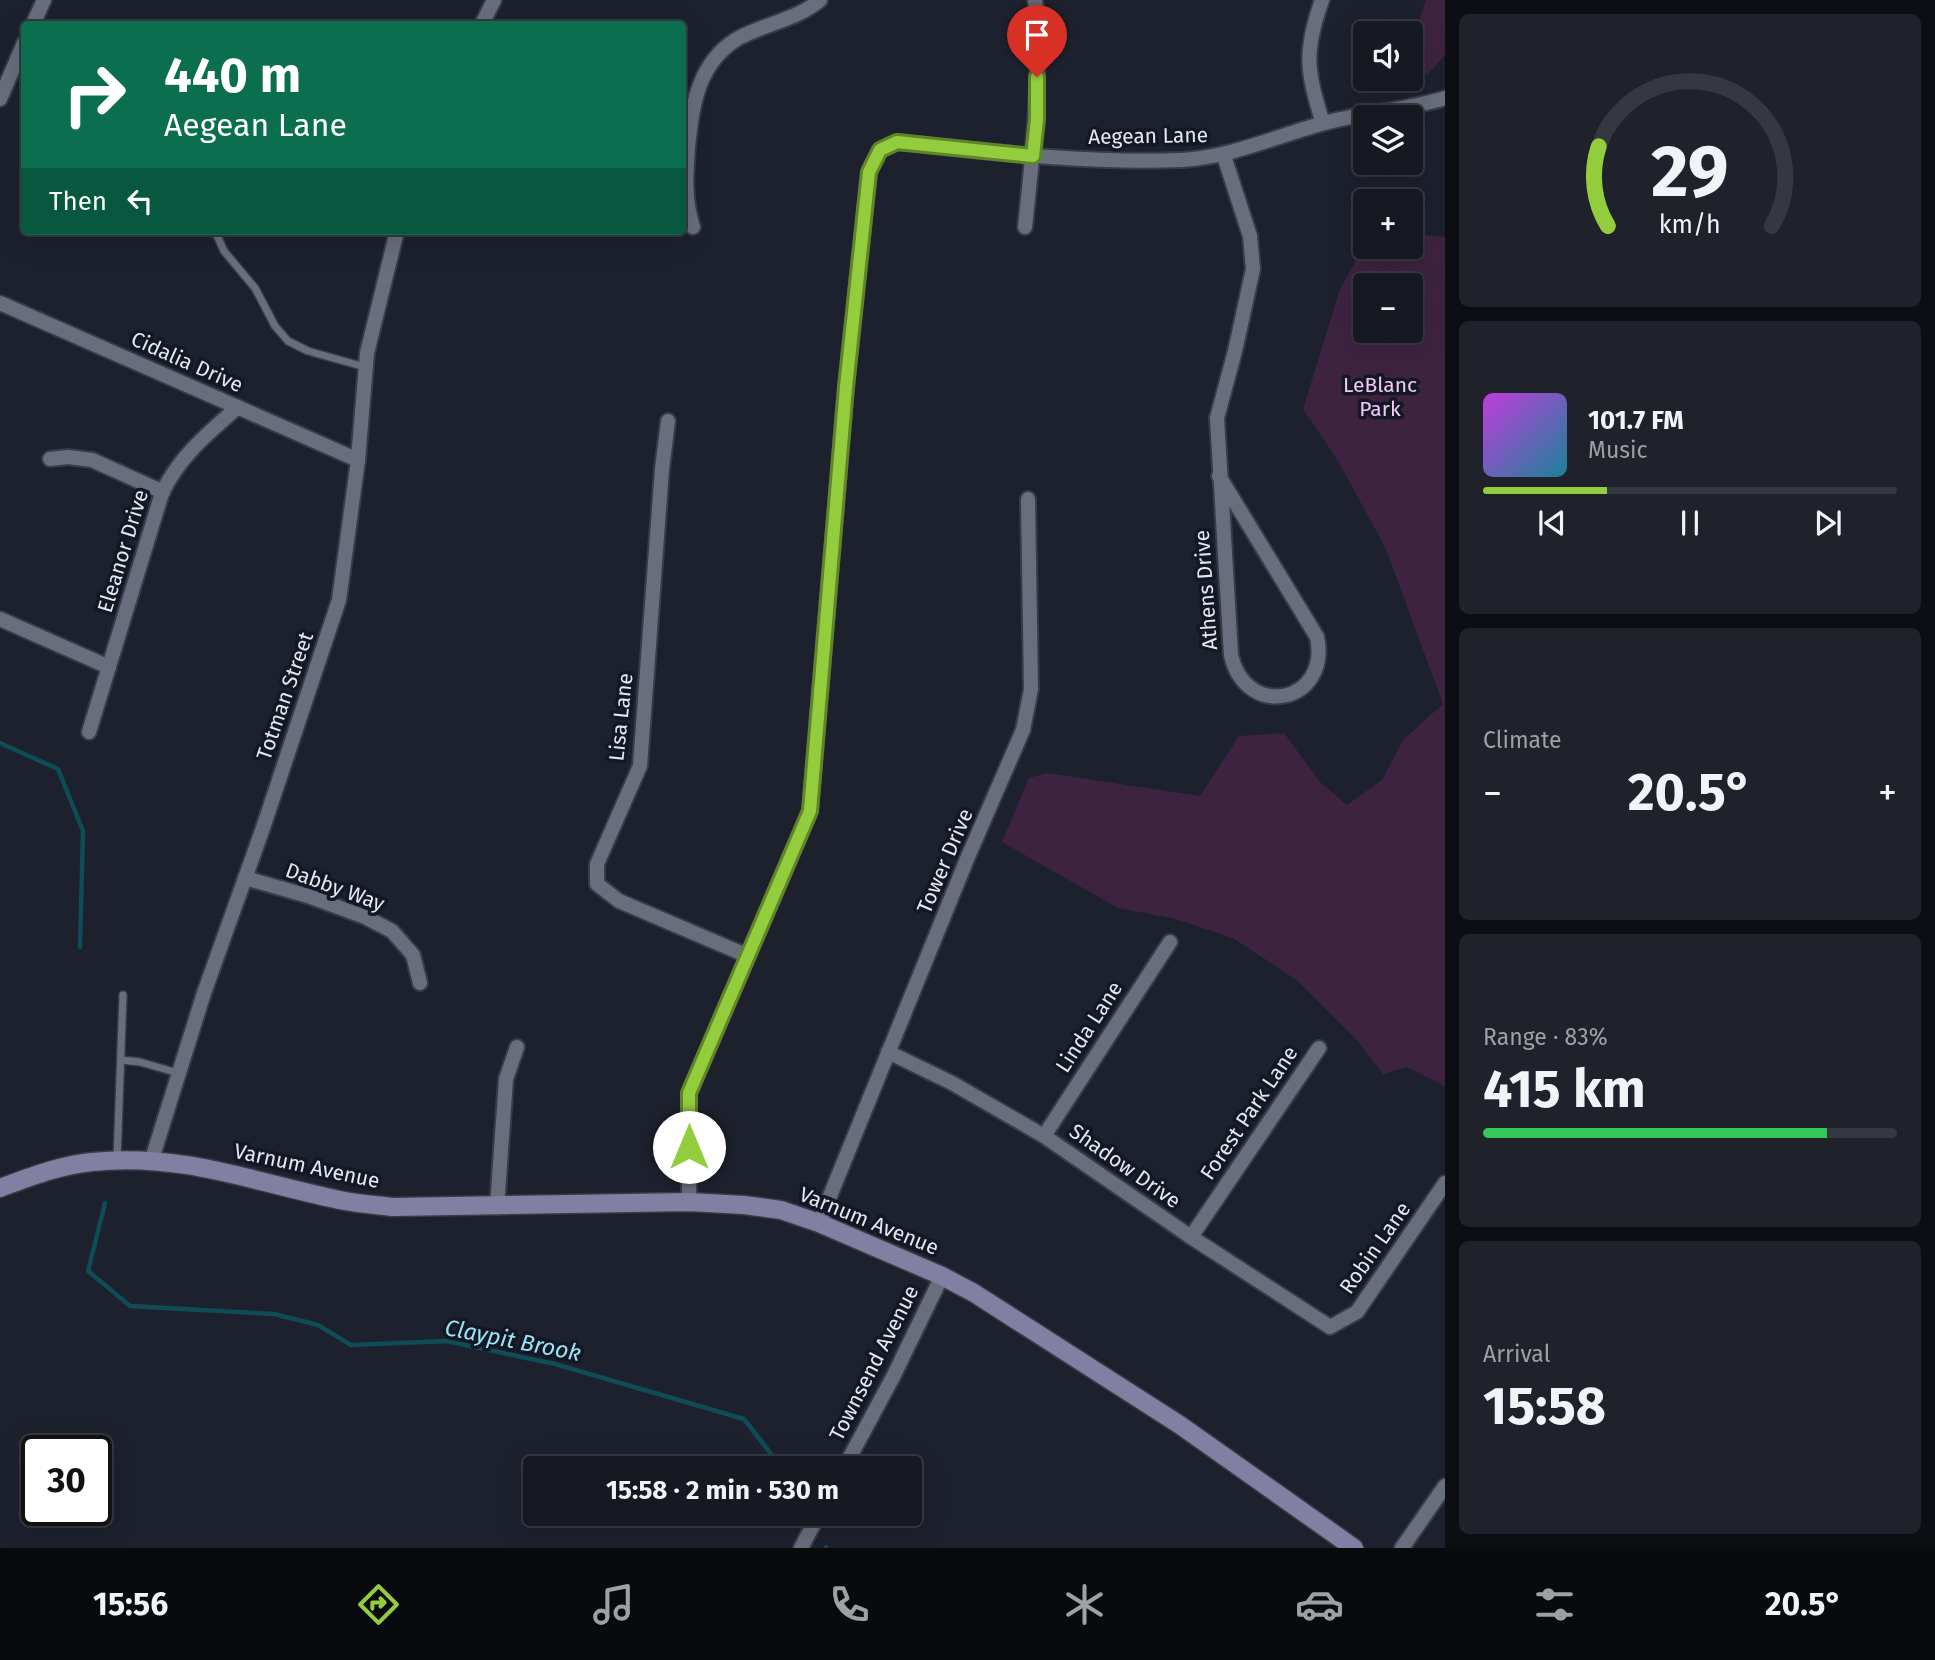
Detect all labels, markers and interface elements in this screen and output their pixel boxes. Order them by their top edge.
pin [1007,5,1067,77]
icon: arrive [1018,16,1056,54]
map controls [1353,21,1423,343]
button: sound [1353,21,1423,91]
text: 440 m [164,46,301,105]
icon: right [49,49,140,140]
button: layers [1353,105,1423,175]
text: Aegean Lane [164,106,347,144]
street label: Aegean Lane [1088,122,1208,150]
text: 29 [1651,129,1729,216]
icon: left [121,182,159,220]
text: Then [49,186,107,217]
button: + [1353,189,1423,259]
text: km/h [1659,210,1721,240]
button: − [1353,273,1423,343]
street label: Cidalia Drive [127,326,247,398]
park label: LeBlanc Park [1343,372,1417,422]
text: 101.7 FM [1588,405,1684,436]
text: Music [1588,436,1648,464]
street label: Eleanor Drive [92,486,154,616]
icon: previous [1533,504,1571,542]
icon: pause [1671,504,1709,542]
icon: next [1809,504,1847,542]
street label: Athens Drive [1189,529,1223,651]
street label: Totman Street [251,628,319,763]
street label: Lisa Lane [603,672,639,762]
text: Climate [1483,726,1562,754]
text: 20.5° [1628,761,1752,824]
text: − [1483,770,1502,816]
text: + [1878,770,1897,816]
street label: Tower Drive [911,805,979,917]
street label: Dabby Way [282,857,389,917]
street label: Linda Lane [1050,976,1128,1078]
text: Range · 83% [1483,1023,1608,1051]
street label: Forest Park Lane [1195,1041,1303,1185]
text: 415 km [1483,1058,1646,1121]
position arrow [652,1110,726,1184]
street label: Shadow Drive [1064,1118,1186,1214]
street label: Varnum Avenue [232,1138,382,1194]
street label: Varnum Avenue [795,1181,943,1261]
street label: Robin Lane [1334,1197,1416,1299]
street label: Townsend Avenue [824,1281,924,1445]
water label: Claypit Brook [443,1313,583,1367]
text: Arrival [1483,1340,1550,1368]
text: 15:58 [1483,1375,1606,1438]
speed limit sign: 30 [21,1435,112,1526]
text: 15:58 · 2 min · 530 m [606,1475,839,1506]
icon: directions [354,1580,403,1629]
icon: music [589,1580,638,1629]
icon: phone [825,1580,874,1629]
icon: climate [1060,1580,1109,1629]
icon: car [1295,1580,1344,1629]
icon: filters [1530,1580,1579,1629]
text: 15:56 [93,1585,168,1623]
text: 20.5° [1765,1585,1842,1623]

